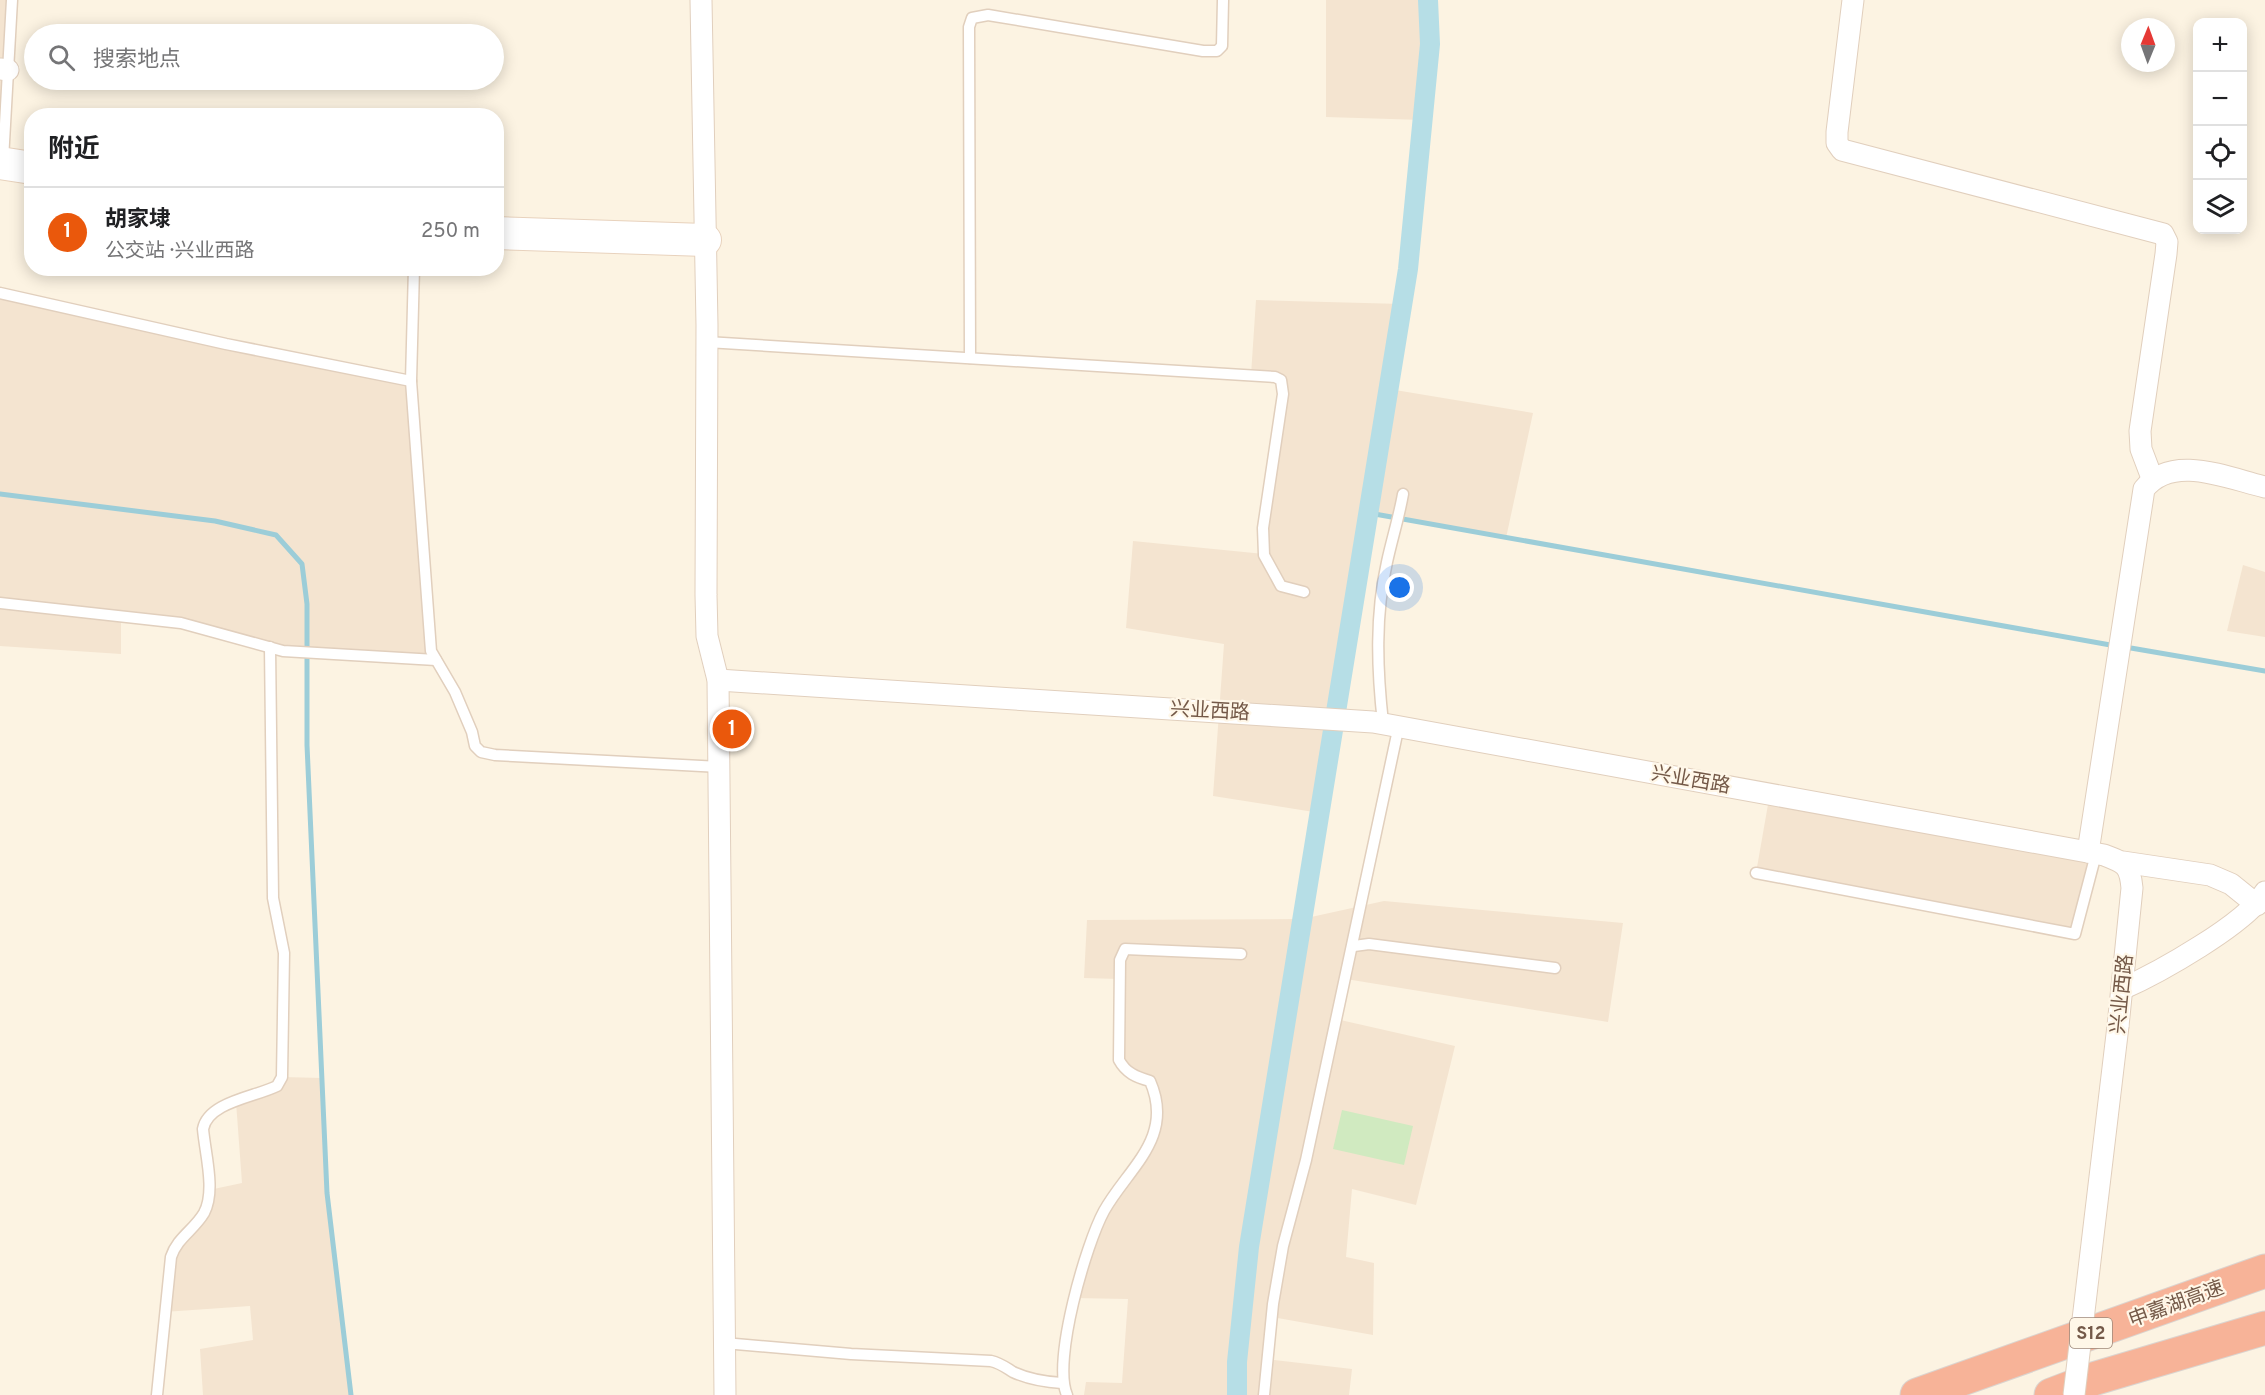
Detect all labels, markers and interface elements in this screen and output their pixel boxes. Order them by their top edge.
north arrow [2121,18,2175,72]
map controls [2193,18,2247,234]
button: + [2193,18,2247,72]
search box [24,24,504,90]
icon: search [45,41,78,74]
text: 搜索地点 [93,47,181,74]
button: − [2193,72,2247,126]
button: locate [2193,126,2247,180]
text: 附近 [48,134,100,167]
button: layers [2193,180,2247,234]
text: 胡家埭 [105,207,171,234]
text: 1 [64,219,72,245]
text: 250 m [421,219,480,245]
text: 公交站 · 兴业西路 [105,239,254,265]
your location [1385,573,1414,602]
street label: 兴业西路 [1169,697,1251,727]
pin: 1 [712,706,752,752]
street label: 兴业西路 [1649,761,1732,801]
street label: 兴业西路 [2106,953,2140,1035]
street label: 申嘉湖高速 [2125,1276,2228,1334]
road number: S12 [2070,1318,2112,1348]

